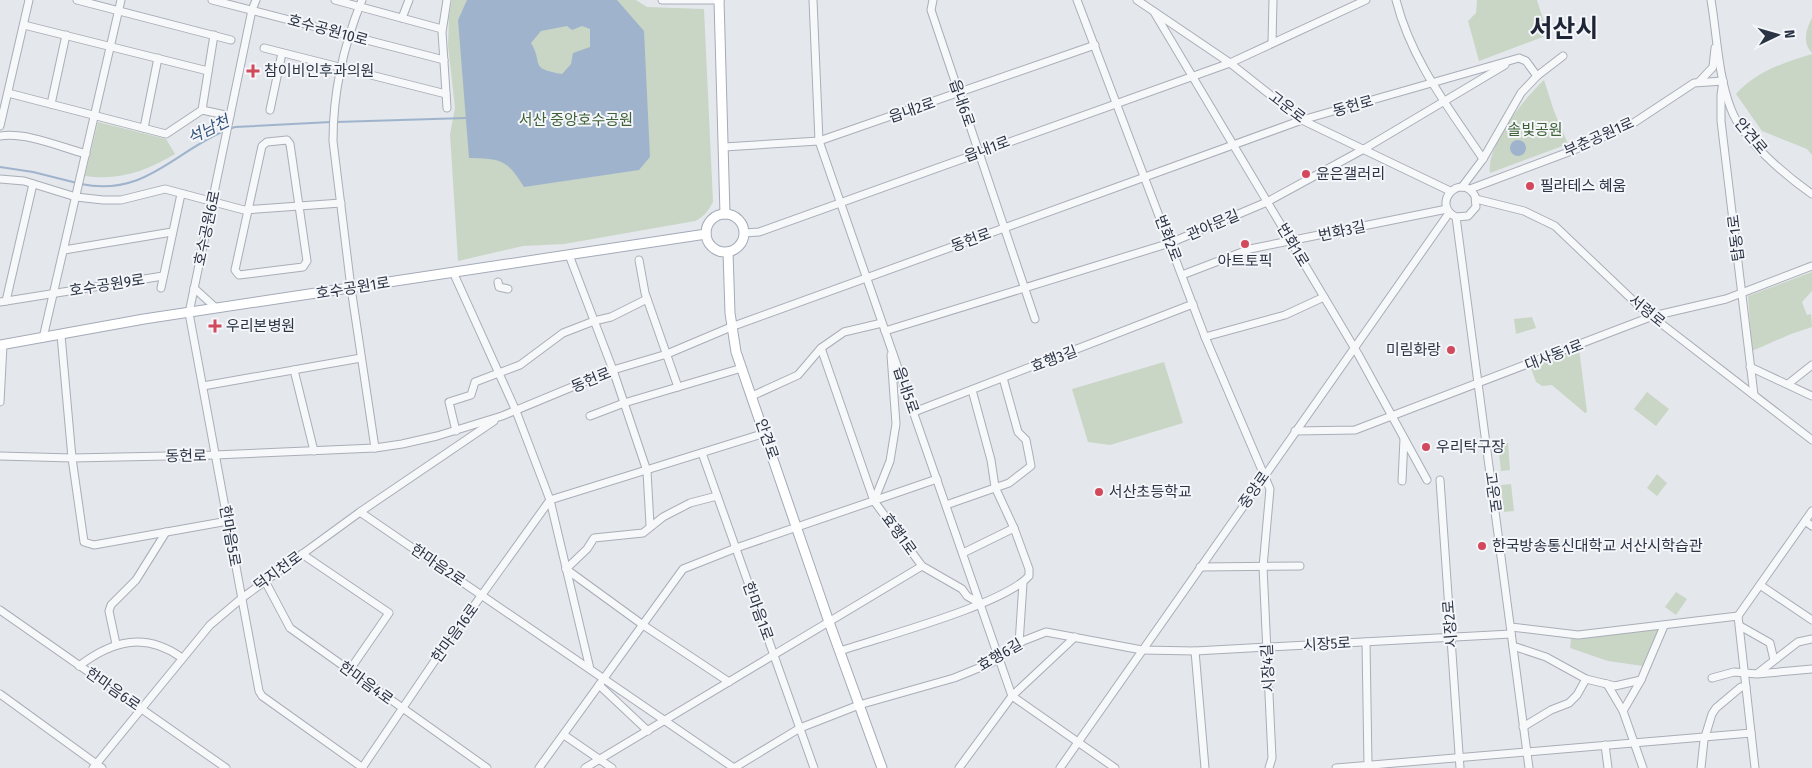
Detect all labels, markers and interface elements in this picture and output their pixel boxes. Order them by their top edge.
north arrow [1752,10,1802,60]
street label: 호수공원10로 [286,11,370,49]
district label: 서산시 [1529,14,1599,44]
text: N [1781,29,1798,39]
place label: 참이비인후과의원 [264,62,374,80]
marker: 참이비인후과의원 [246,64,260,78]
street label: 읍내6로 [946,77,978,129]
street label: 고운로 [1265,87,1309,127]
street label: 동헌로 [1331,92,1375,120]
street label: 읍내2로 [886,94,938,126]
water label: 석남천 [184,110,234,148]
park label: 서산 중앙호수공원 [519,111,633,129]
street label: 부춘공원1로 [1561,114,1637,160]
street label: 안견로 [1731,114,1771,158]
park label: 솔빛공원 [1507,121,1563,139]
street label: 읍내1로 [962,132,1012,166]
place label: 윤은갤러리 [1316,165,1385,183]
marker: 윤은갤러리 [1300,168,1312,180]
place label: 필라테스 혜움 [1540,177,1626,195]
marker: 필라테스 혜움 [1524,180,1536,192]
street label: 호수공원6로 [190,189,224,267]
street label: 관아문길 [1184,206,1242,244]
street label: 번화2로 [1151,212,1185,264]
street label: 탑동1로 [1724,213,1748,263]
street label: 번화3길 [1317,217,1367,245]
street label: 번화1로 [1273,220,1313,270]
street label: 동헌로 [948,224,994,256]
marker: 아트토픽 [1239,238,1251,250]
place label: 아트토픽 [1217,252,1273,270]
street label: 호수공원9로 [68,270,146,300]
street label: 호수공원1로 [315,273,391,303]
street label: 서령로 [1625,291,1669,331]
place label: 우리본병원 [226,317,295,335]
marker: 우리본병원 [208,319,222,333]
street label: 대사동1로 [1522,336,1586,374]
place label: 미림화랑 [1386,341,1441,359]
street label: 효행3길 [1028,342,1080,376]
marker: 미림화랑 [1445,344,1457,356]
street label: 동헌로 [568,364,614,396]
street label: 읍내5로 [890,364,922,416]
street label: 안견로 [752,416,782,462]
place label: 우리탁구장 [1436,438,1505,456]
marker: 우리탁구장 [1420,441,1432,453]
street label: 동헌로 [165,447,207,465]
street label: 중앙로 [1235,468,1273,512]
street label: 고운로 [1481,470,1505,514]
place label: 서산초등학교 [1109,483,1192,501]
marker: 서산초등학교 [1093,486,1105,498]
street label: 한마음5로 [216,504,244,568]
street label: 효행1로 [878,510,920,558]
place label: 한국방송통신대학교 서산시학습관 [1492,537,1703,555]
street label: 한마음2로 [407,540,469,590]
marker: 한국방송통신대학교 서산시학습관 [1476,540,1488,552]
street label: 덕지천로 [250,547,306,595]
street label: 한마음1로 [739,579,777,643]
street label: 시장2로 [1439,599,1461,649]
street label: 한마음16로 [428,600,482,666]
street label: 시장5로 [1302,634,1352,654]
street label: 효행6길 [974,635,1026,675]
street label: 시장4길 [1258,643,1278,693]
street label: 한마음4로 [335,657,397,709]
street label: 한마음6로 [82,664,144,714]

